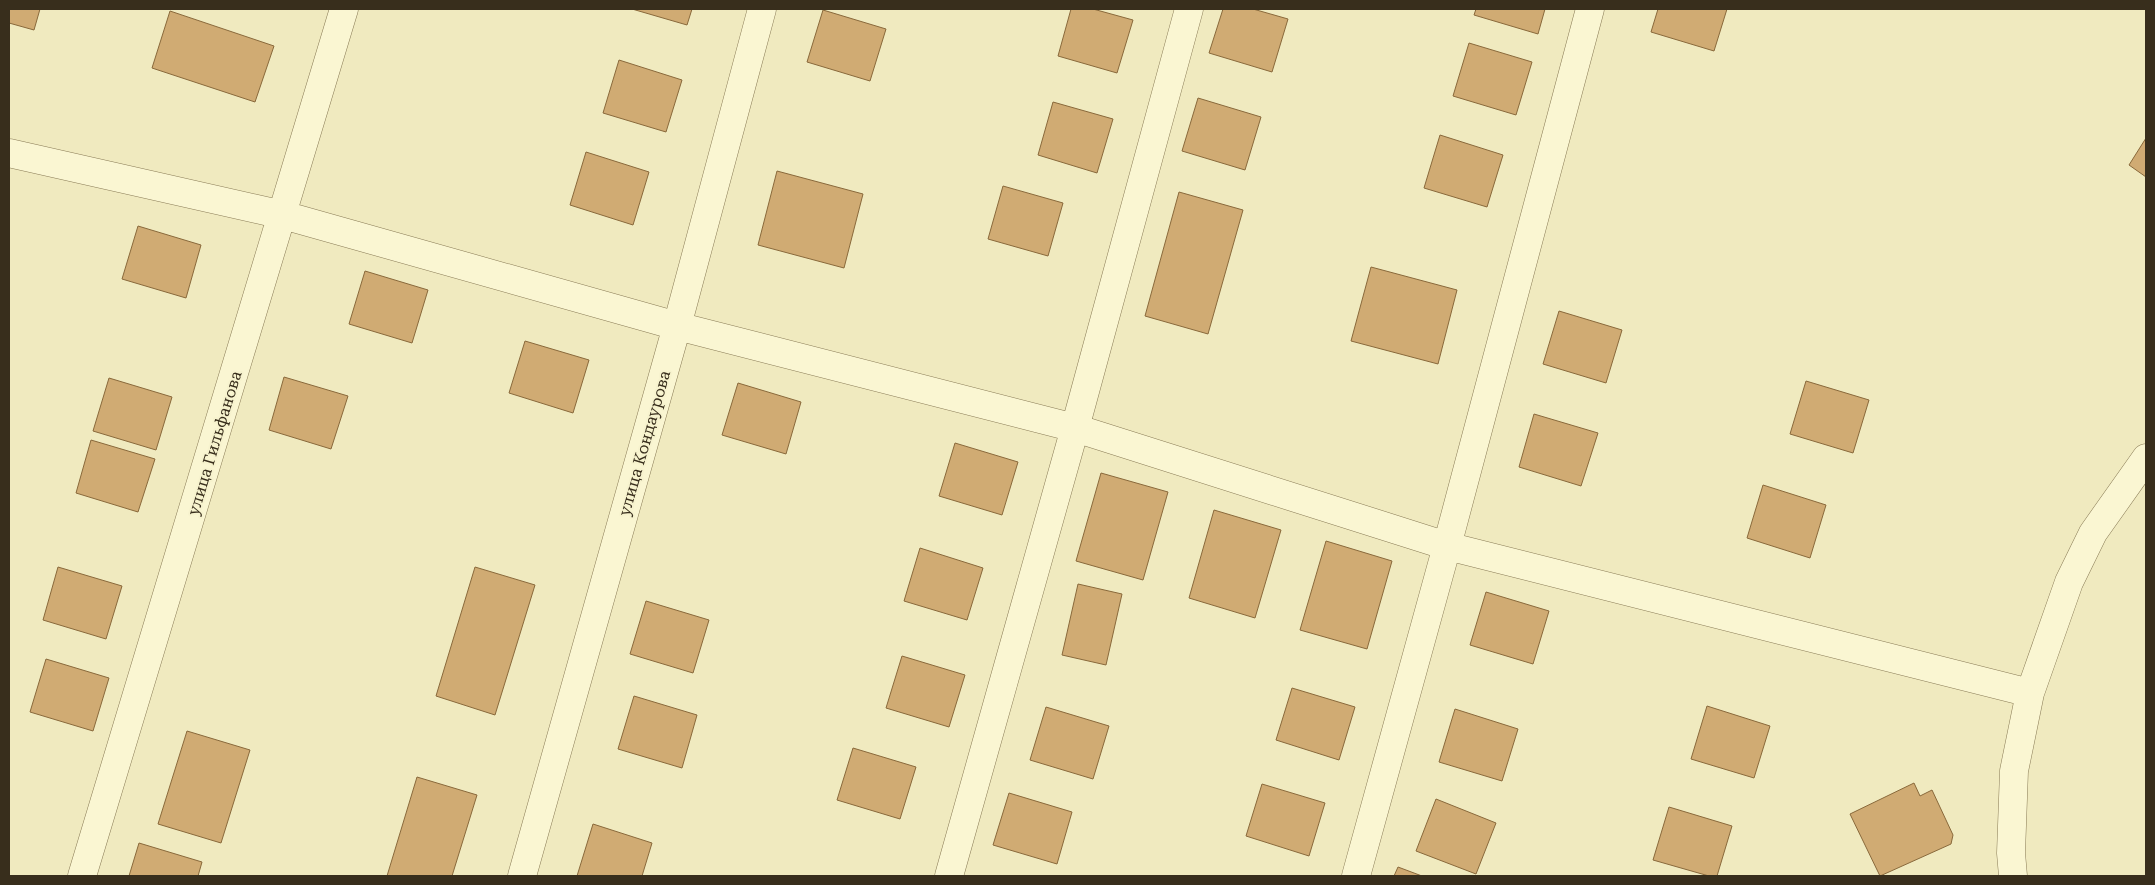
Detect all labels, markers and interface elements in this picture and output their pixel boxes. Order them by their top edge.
street label: улица Гильфанова [183,368,246,518]
street label: улица Кондаурова [615,368,674,518]

